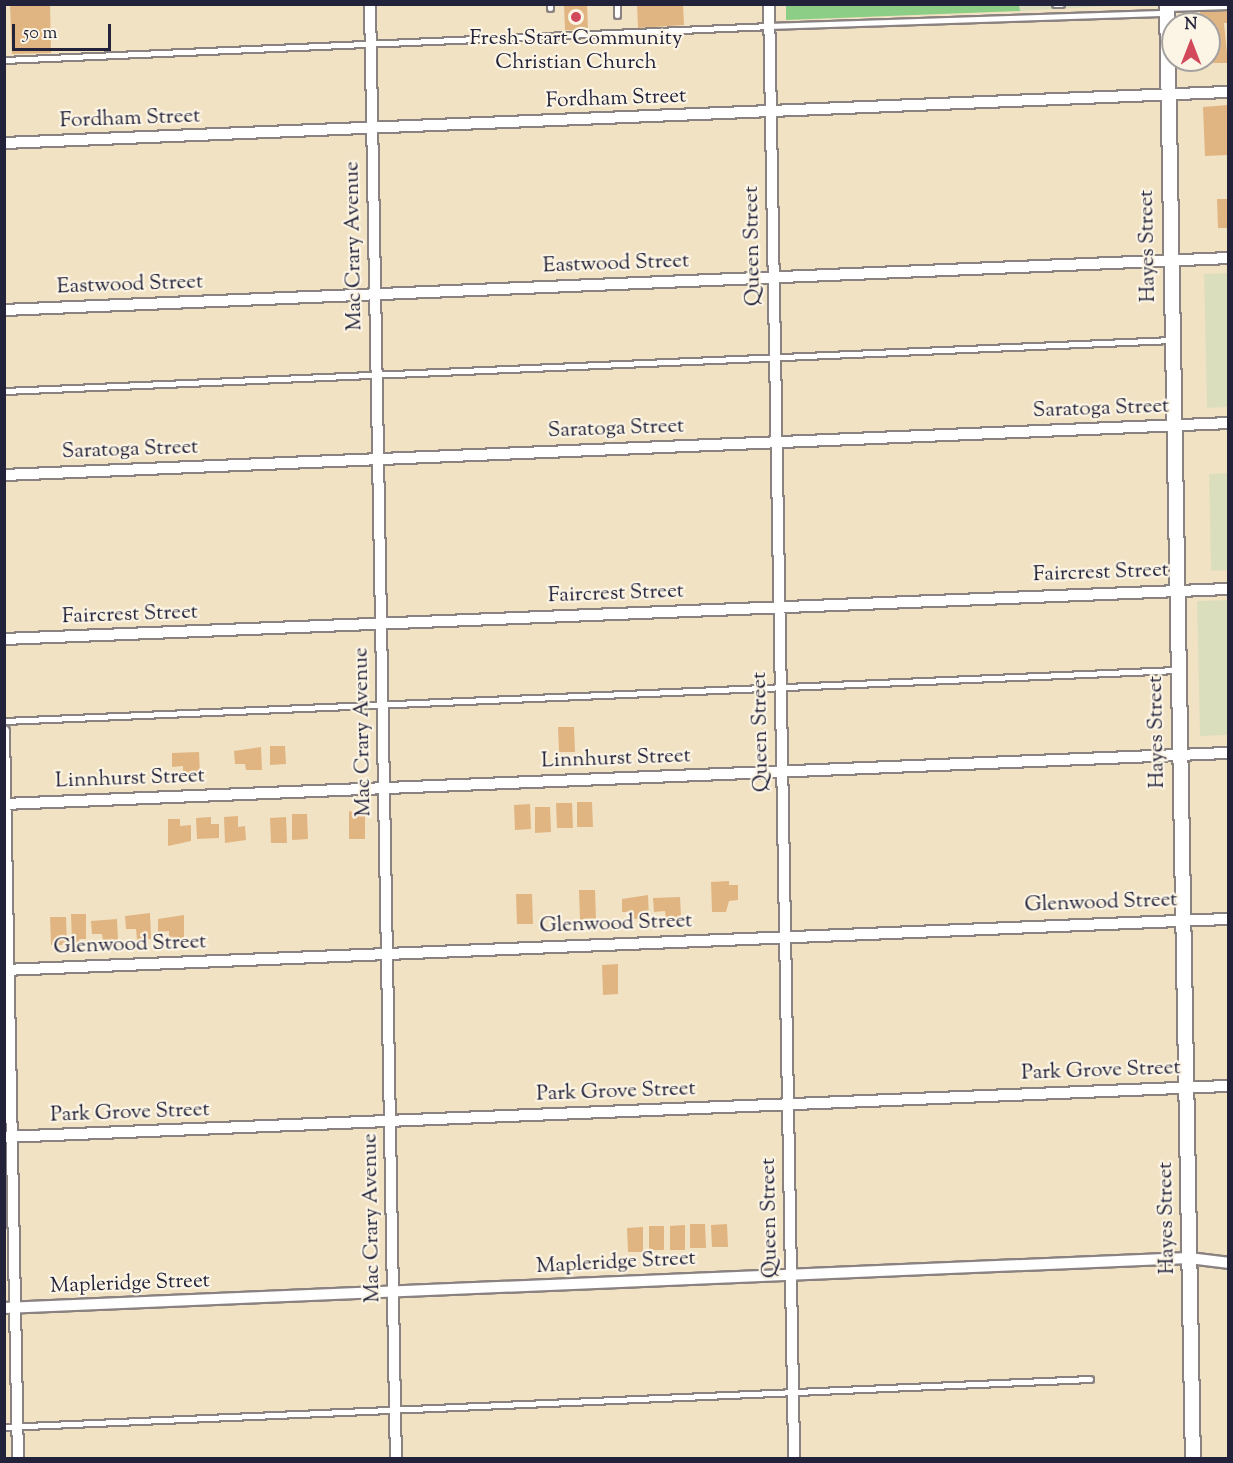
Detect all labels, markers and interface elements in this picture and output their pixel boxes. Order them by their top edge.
marker: Fresh Start Community Christian Church [569,10,583,24]
scale bar [15,12,114,50]
north arrow [1161,12,1221,72]
text: N [1185,14,1197,37]
text: 50 m [23,21,57,47]
place label: Fresh Start Community Christian Church [469,26,683,76]
street label: Fordham Street [545,84,687,114]
street label: Fordham Street [59,104,201,134]
street label: Mac Crary Avenue [340,161,368,331]
street label: Queen Street [739,186,767,306]
street label: Hayes Street [1134,189,1162,303]
street label: Eastwood Street [542,249,690,279]
street label: Eastwood Street [56,270,204,300]
street label: Saratoga Street [1032,394,1170,424]
street label: Saratoga Street [547,414,685,444]
street label: Saratoga Street [61,435,199,465]
street label: Faircrest Street [1033,558,1169,588]
street label: Faircrest Street [548,579,684,609]
street label: Faircrest Street [62,600,198,630]
street label: Mac Crary Avenue [349,647,377,817]
street label: Queen Street [747,672,775,792]
street label: Hayes Street [1143,675,1171,789]
street label: Linnhurst Street [541,744,691,774]
street label: Linnhurst Street [55,764,205,794]
street label: Glenwood Street [1024,888,1178,918]
street label: Glenwood Street [539,909,693,939]
street label: Glenwood Street [53,930,207,960]
street label: Park Grove Street [1021,1056,1181,1086]
street label: Park Grove Street [536,1077,696,1107]
street label: Park Grove Street [50,1098,210,1128]
street label: Mac Crary Avenue [358,1133,386,1303]
street label: Queen Street [756,1158,784,1278]
street label: Hayes Street [1153,1161,1181,1275]
street label: Mapleridge Street [536,1246,696,1280]
street label: Mapleridge Street [50,1269,210,1299]

